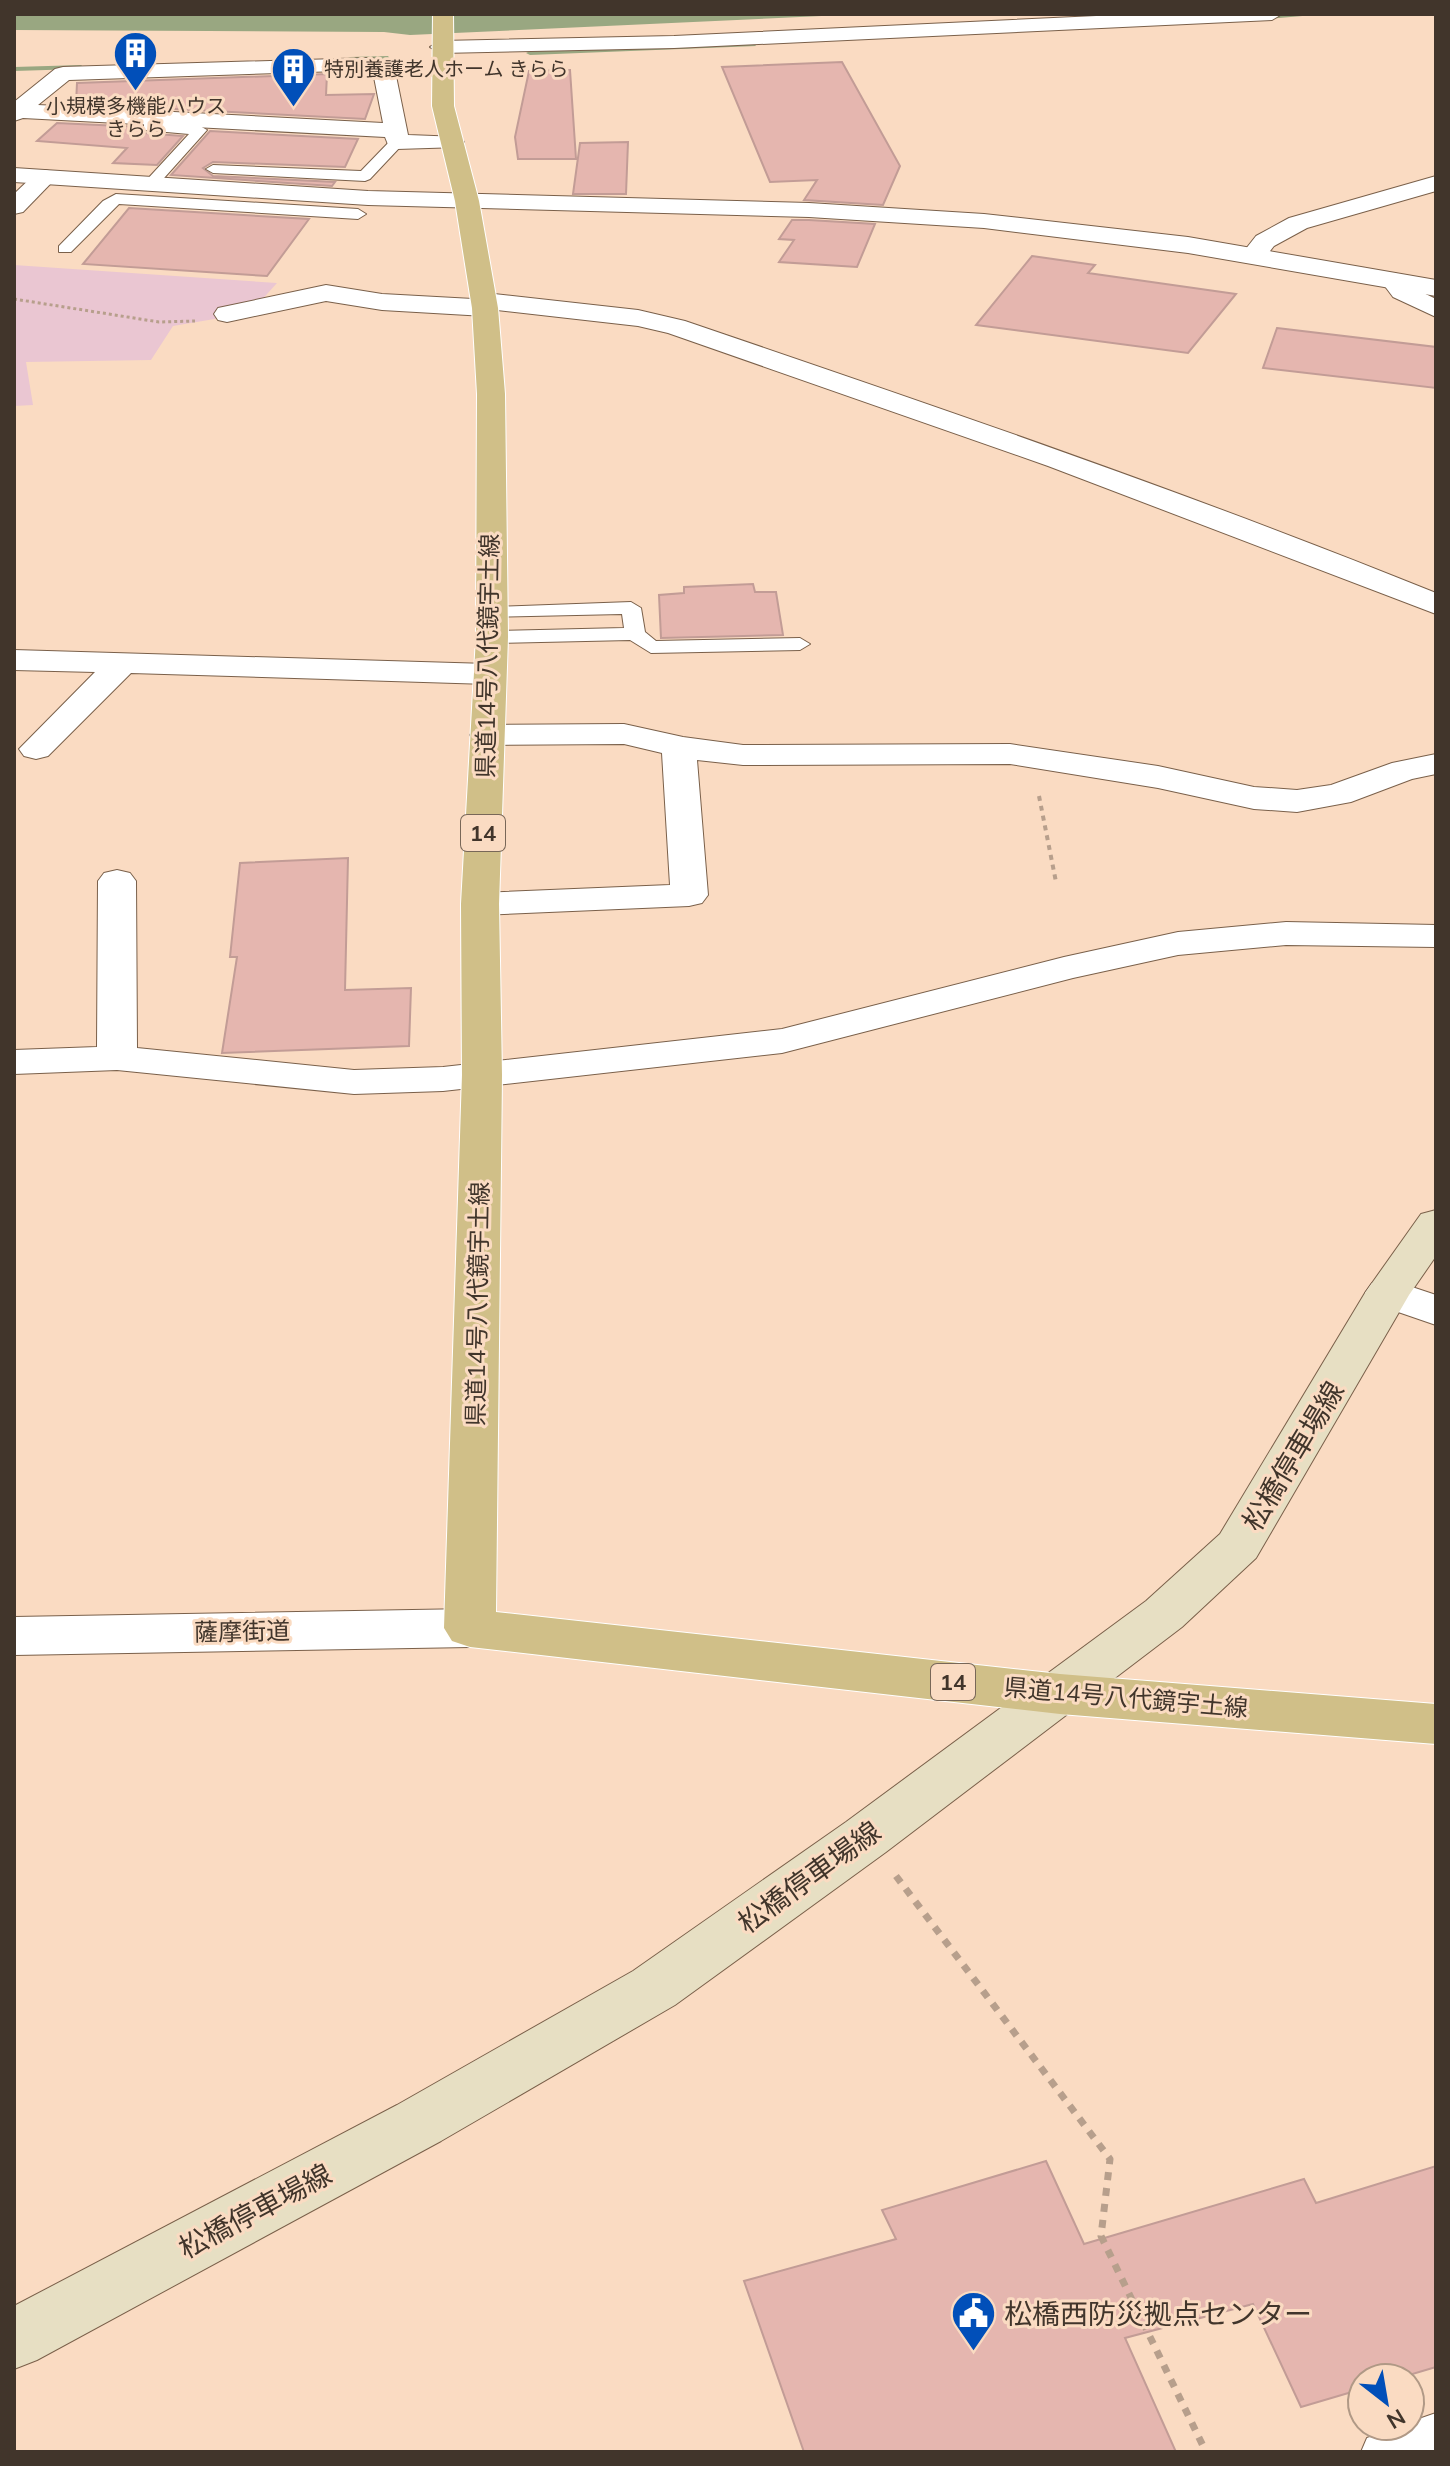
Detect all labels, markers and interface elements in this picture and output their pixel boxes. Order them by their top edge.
building icon: 小規模多機能ハウス きらら [112,30,160,93]
building icon: 特別養護老人ホーム きらら [269,45,317,108]
place label: 特別養護老人ホーム きらら [324,56,569,81]
place label: 小規模多機能ハウス きらら [46,93,226,141]
street label: 県道14号八代鏡宇土線 [470,533,504,779]
road number: 14 [461,815,505,851]
street label: 県道14号八代鏡宇土線 [460,1181,494,1427]
street label: 松橋停車場線 [1234,1375,1351,1537]
street label: 薩摩街道 [194,1615,290,1647]
road number: 14 [931,1664,975,1700]
street label: 県道14号八代鏡宇土線 [1003,1671,1249,1723]
street label: 松橋停車場線 [730,1813,887,1940]
street label: 松橋停車場線 [172,2156,337,2265]
public building icon: 松橋西防災拠点センター [949,2290,997,2353]
place label: 松橋西防災拠点センター [1004,2296,1312,2331]
north arrow [1346,2362,1426,2442]
text: N [1382,2403,1411,2435]

